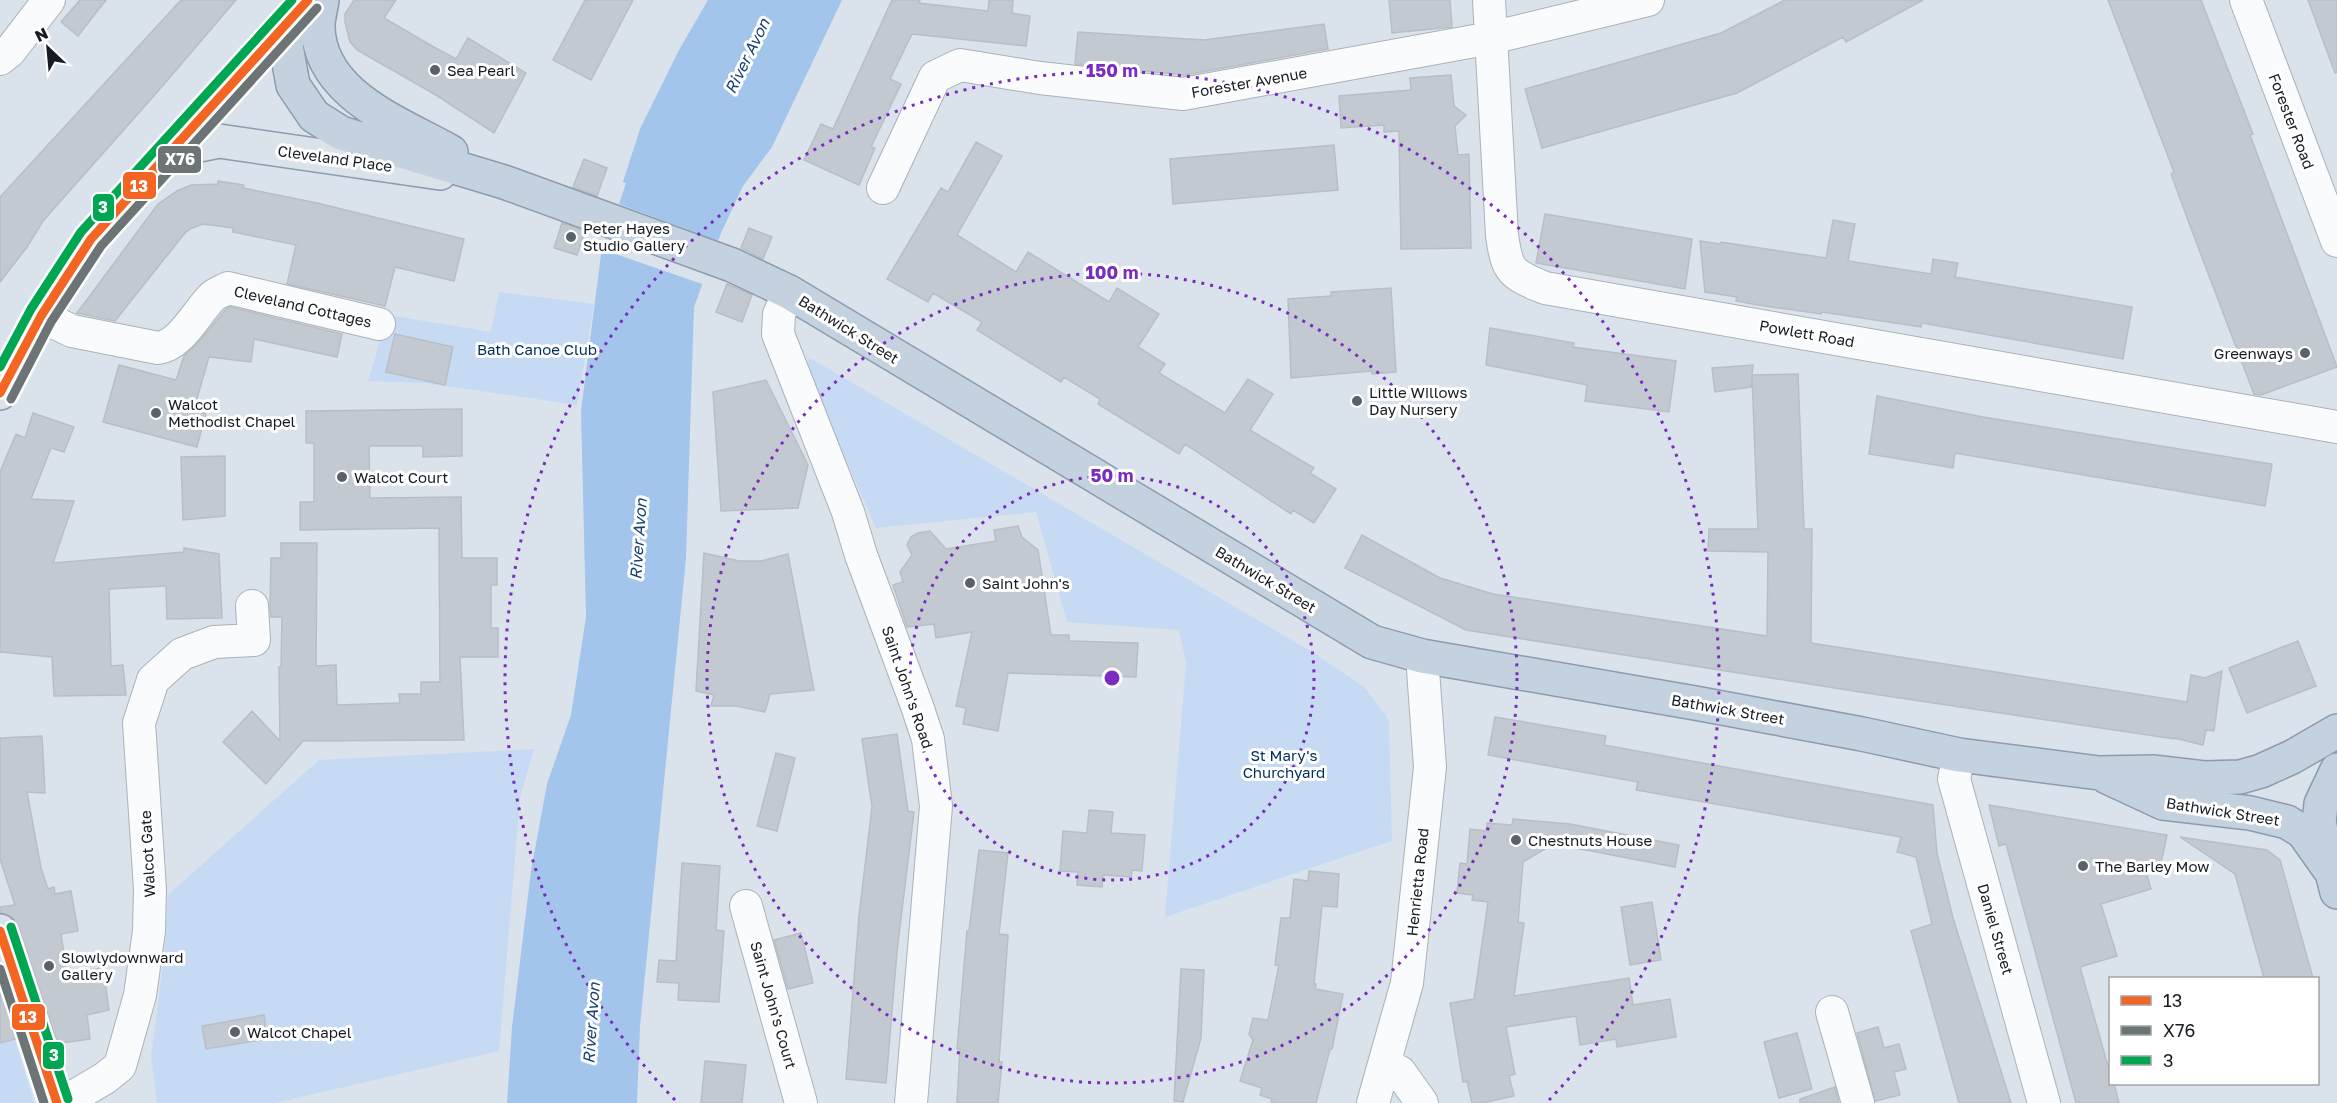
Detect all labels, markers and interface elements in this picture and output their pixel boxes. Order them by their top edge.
water label: River Avon [720,14,774,97]
north arrow [18,18,78,78]
text: N [32,23,51,46]
text: 150 m [1086,59,1138,81]
place label: Sea Pearl [447,61,515,79]
marker: Sea Pearl [428,63,442,77]
street label: Forester Avenue [1190,63,1309,101]
street label: Forester Road [2265,71,2319,171]
street label: Cleveland Place [277,141,394,175]
line badge: X76 [157,145,202,174]
text: X76 [165,149,195,169]
line badge: 13 [122,171,157,200]
text: 13 [130,176,148,196]
line badge: 3 [92,193,115,222]
text: 3 [98,197,108,217]
place label: Peter Hayes Studio Gallery [583,219,686,254]
marker: Peter Hayes Studio Gallery [564,230,578,244]
text: 100 m [1086,261,1138,283]
street label: Cleveland Cottages [232,281,374,331]
street label: Bathwick Street [796,291,902,367]
street label: Powlett Road [1758,316,1856,350]
park label: Bath Canoe Club [477,340,597,358]
place label: Greenways [2214,344,2293,362]
marker: Greenways [2298,346,2312,360]
place label: Little Willows Day Nursery [1369,383,1467,418]
marker: Little Willows Day Nursery [1350,394,1364,408]
place label: Walcot Methodist Chapel [168,395,296,430]
marker: Walcot Methodist Chapel [149,406,163,420]
text: 50 m [1091,464,1133,486]
place label: Walcot Court [354,468,448,486]
marker: Walcot Court [335,470,349,484]
water label: River Avon [625,497,651,580]
street label: Bathwick Street [1212,542,1320,616]
place label: Saint John's [982,574,1070,592]
marker: Saint John's [963,576,977,590]
street label: Saint John's Road [879,623,937,751]
centre of rings [1102,668,1122,688]
street label: Bathwick Street [1670,690,1786,728]
park label: St Mary's Churchyard [1243,746,1325,781]
street label: Bathwick Street [2165,793,2281,829]
street label: Walcot Gate [136,810,158,898]
street label: Henrietta Road [1402,827,1432,937]
place label: Chestnuts House [1528,831,1653,849]
marker: Chestnuts House [1509,833,1523,847]
place label: The Barley Mow [2095,857,2209,875]
marker: The Barley Mow [2076,859,2090,873]
street label: Daniel Street [1974,881,2018,977]
street label: Saint John's Court [747,939,801,1071]
place label: Slowlydownward Gallery [61,948,183,983]
marker: Slowlydownward Gallery [42,959,56,973]
legend [2109,977,2319,1085]
water label: River Avon [578,981,604,1064]
text: 13 [2163,989,2182,1011]
line badge: 13 [11,1003,46,1031]
text: 13 [19,1007,37,1027]
text: X76 [2163,1019,2195,1041]
place label: Walcot Chapel [247,1023,352,1041]
marker: Walcot Chapel [228,1025,242,1039]
line badge: 3 [42,1041,65,1070]
text: 3 [49,1045,59,1065]
text: 3 [2163,1049,2174,1071]

